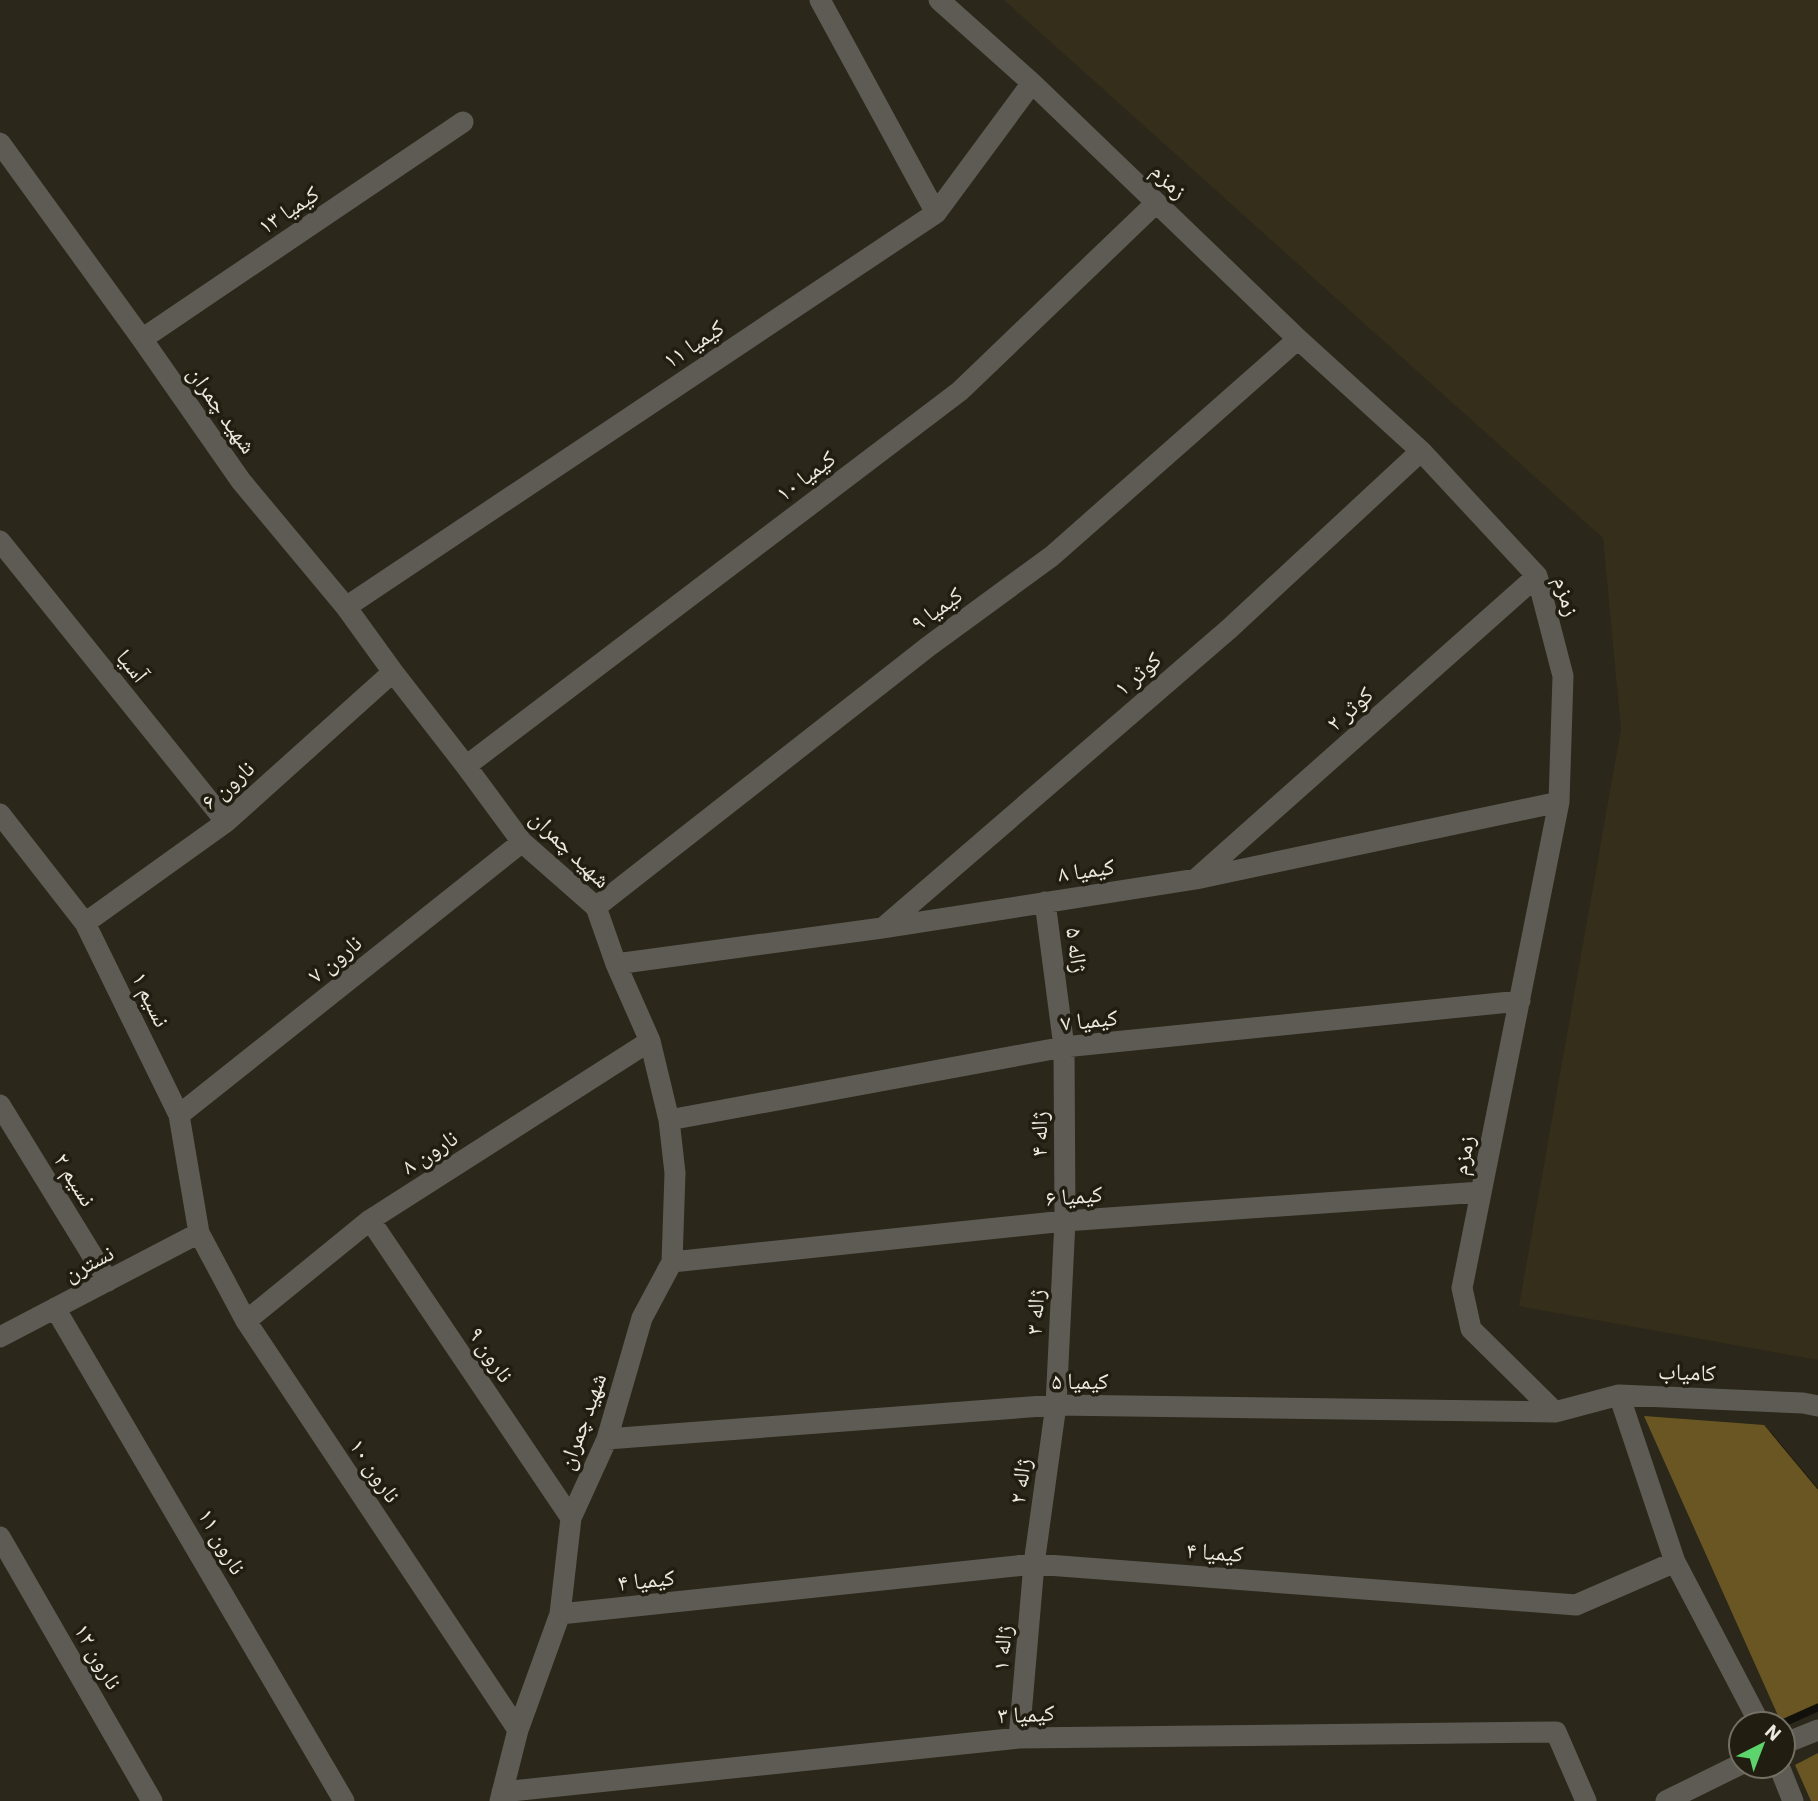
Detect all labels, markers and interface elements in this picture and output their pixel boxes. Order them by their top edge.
street label: زمزم [1144,155,1195,206]
street label: کیمیا ۱۳ [252,177,325,240]
street label: کیمیا ۱۱ [657,311,730,374]
street label: شهید چمران [182,359,264,459]
street label: کیمیا ۱۰ [769,442,841,507]
street label: زمزم [1546,573,1588,620]
street label: کیمیا ۹ [904,579,968,637]
street label: آسیا [110,642,156,689]
street label: کوثر ۱ [1107,644,1167,702]
street label: کوثر ۲ [1319,679,1379,737]
street label: نارون ۶ [194,753,260,815]
street label: شهید چمران [524,802,618,894]
street label: کیمیا ۸ [1056,850,1117,888]
street label: ژاله ۵ [1060,925,1096,975]
street label: نارون ۷ [301,927,367,989]
street label: نسیم ۱ [124,966,178,1032]
street label: کیمیا ۷ [1059,1001,1119,1037]
street label: ژاله ۴ [1023,1111,1053,1157]
street label: نارون ۸ [395,1122,463,1180]
street label: زمزم [1443,1133,1482,1178]
street label: نسیم ۲ [46,1147,104,1213]
street label: کیمیا ۶ [1044,1178,1104,1212]
street label: نسترن [58,1237,118,1287]
street label: ژاله ۳ [1018,1289,1050,1335]
street label: نارون ۹ [463,1320,521,1388]
street label: کامیاب [1658,1355,1717,1387]
street label: کیمیا ۵ [1051,1365,1109,1395]
street label: شهید چمران [550,1368,612,1474]
street label: نارون ۱۰ [344,1432,408,1508]
street label: ژاله ۲ [1001,1456,1037,1506]
street label: نارون ۱۱ [192,1503,254,1579]
street label: کیمیا ۴ [1185,1534,1245,1568]
street label: کیمیا ۴ [616,1561,676,1597]
street label: نارون ۱۲ [68,1618,130,1694]
street label: ژاله ۱ [984,1624,1018,1672]
street label: کیمیا ۳ [997,1697,1056,1729]
north arrow [1727,1710,1797,1780]
text: N [1760,1719,1787,1746]

